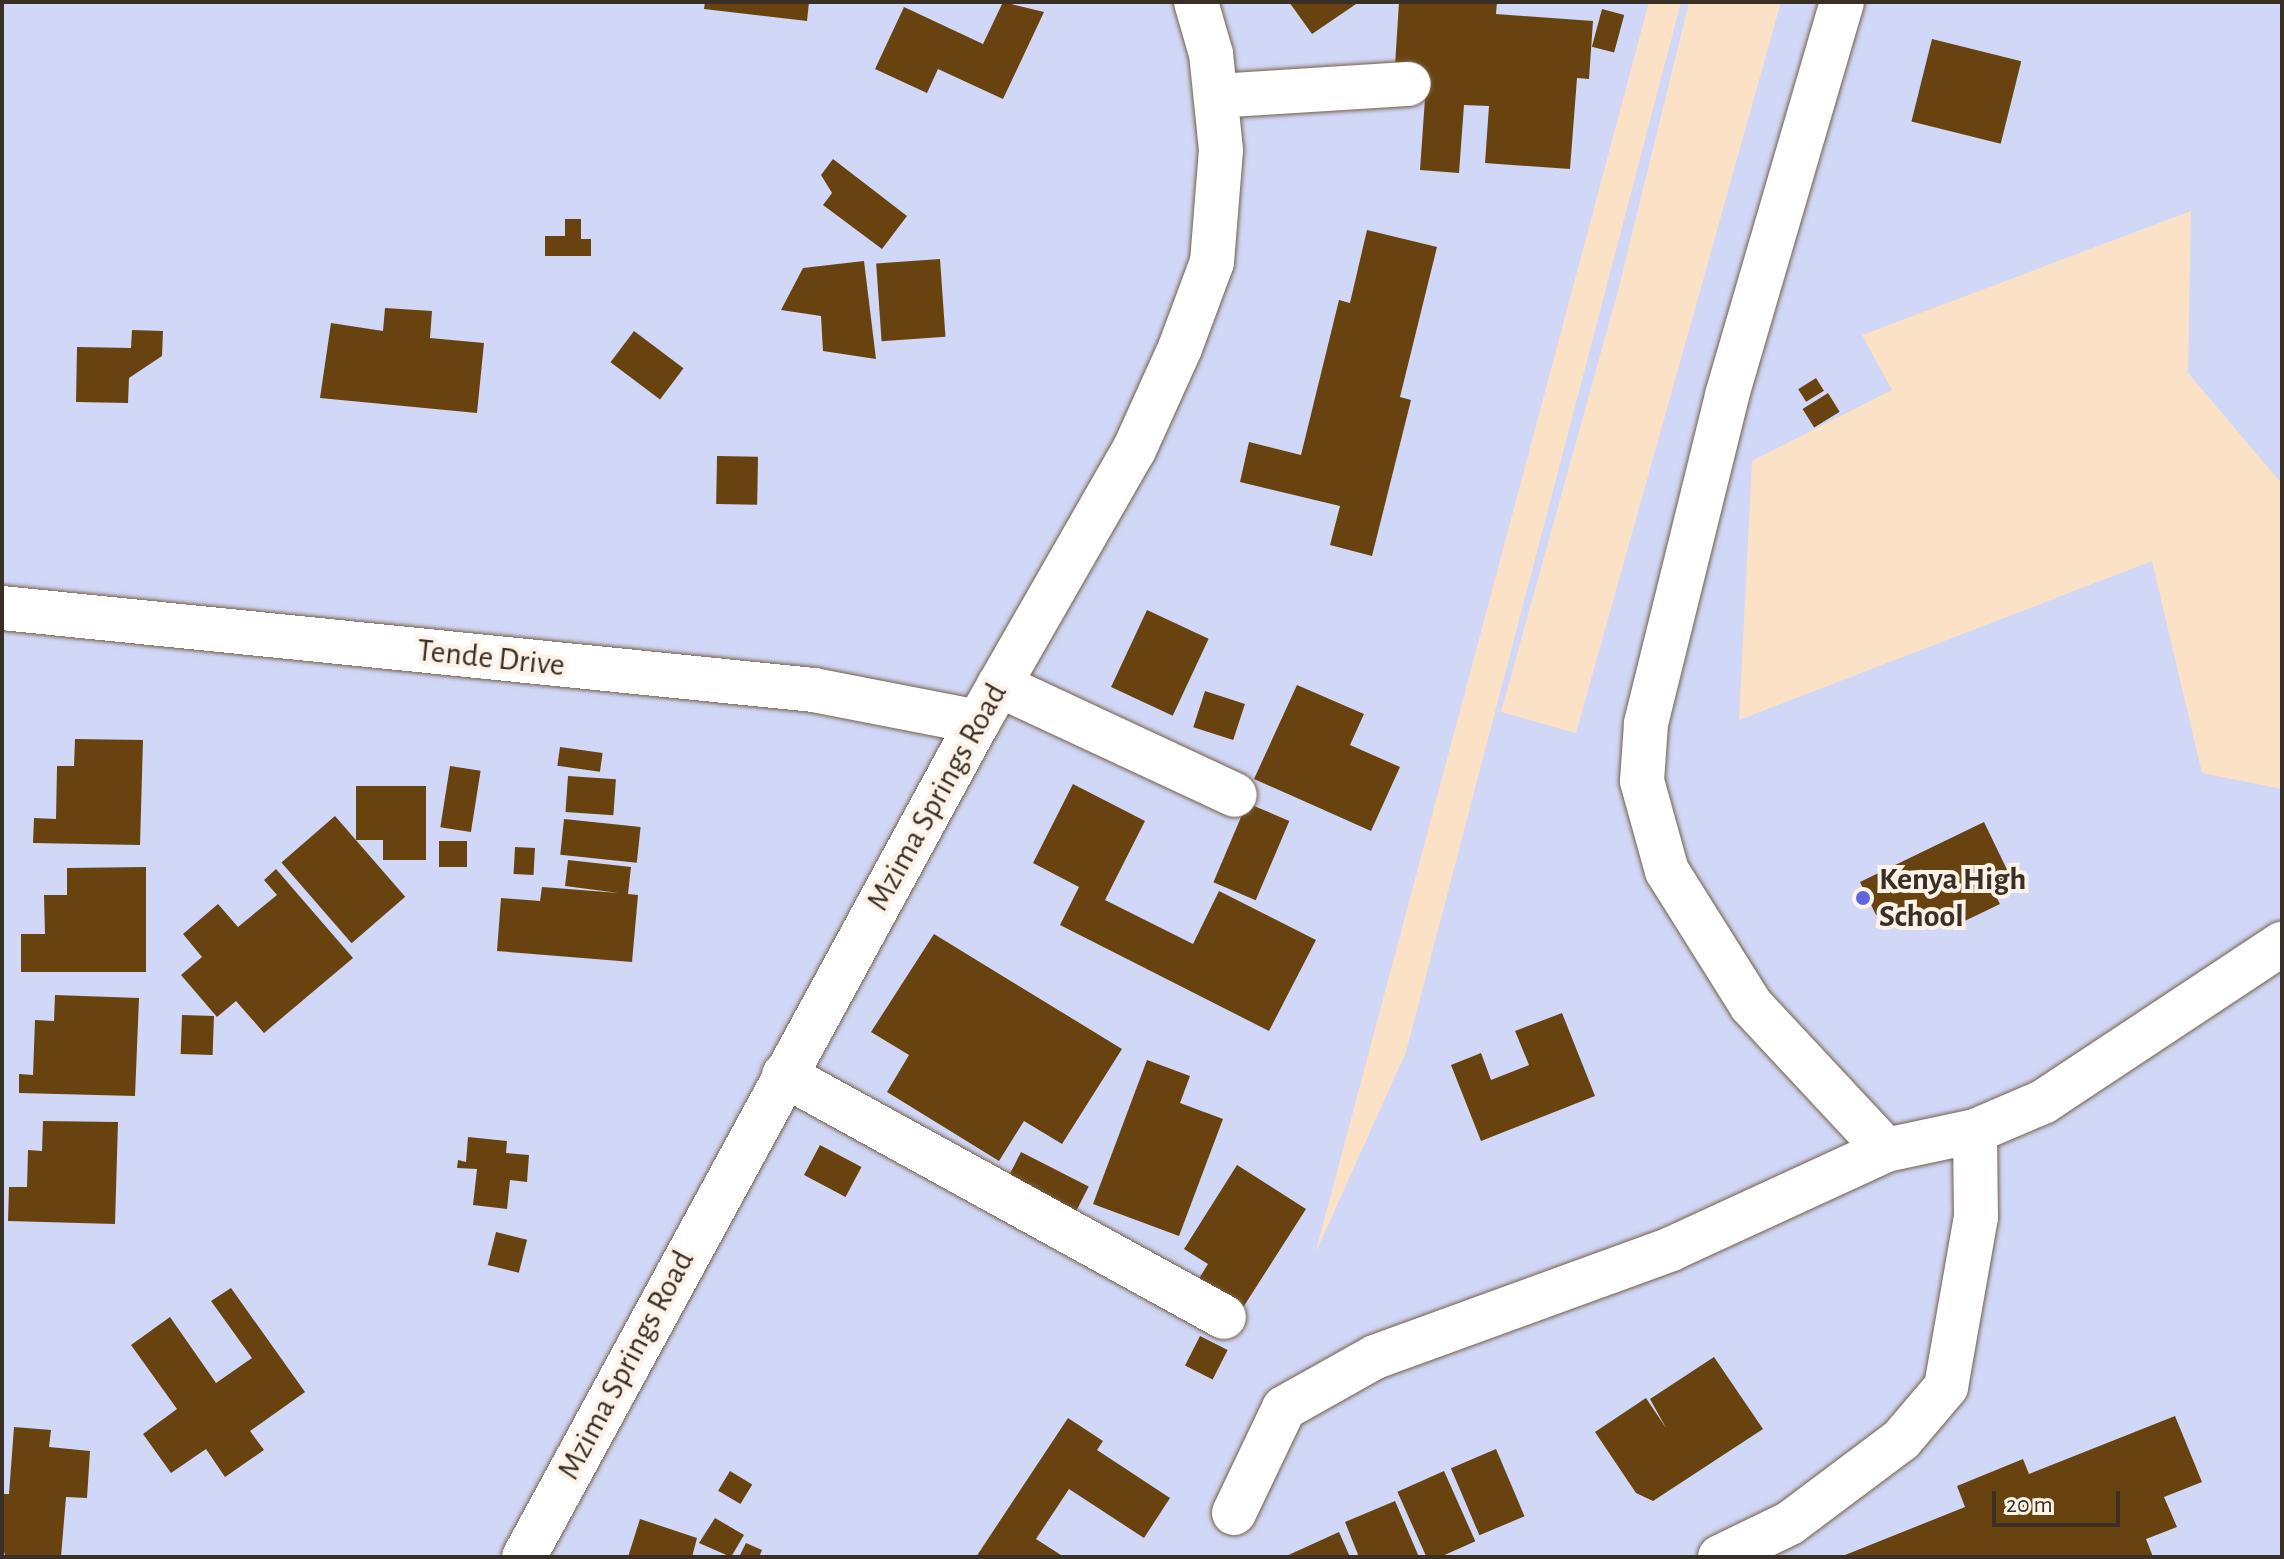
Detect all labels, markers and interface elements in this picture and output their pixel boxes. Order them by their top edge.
street label: Tende Drive [415,631,567,685]
street label: Mzima Springs Road [859,677,1015,917]
place label: Kenya High School [1879,861,2026,936]
marker: Kenya High School [1854,889,1872,907]
street label: Mzima Springs Road [549,1244,703,1486]
scale bar [1996,1475,2124,1525]
text: 20 m [2006,1493,2053,1517]

